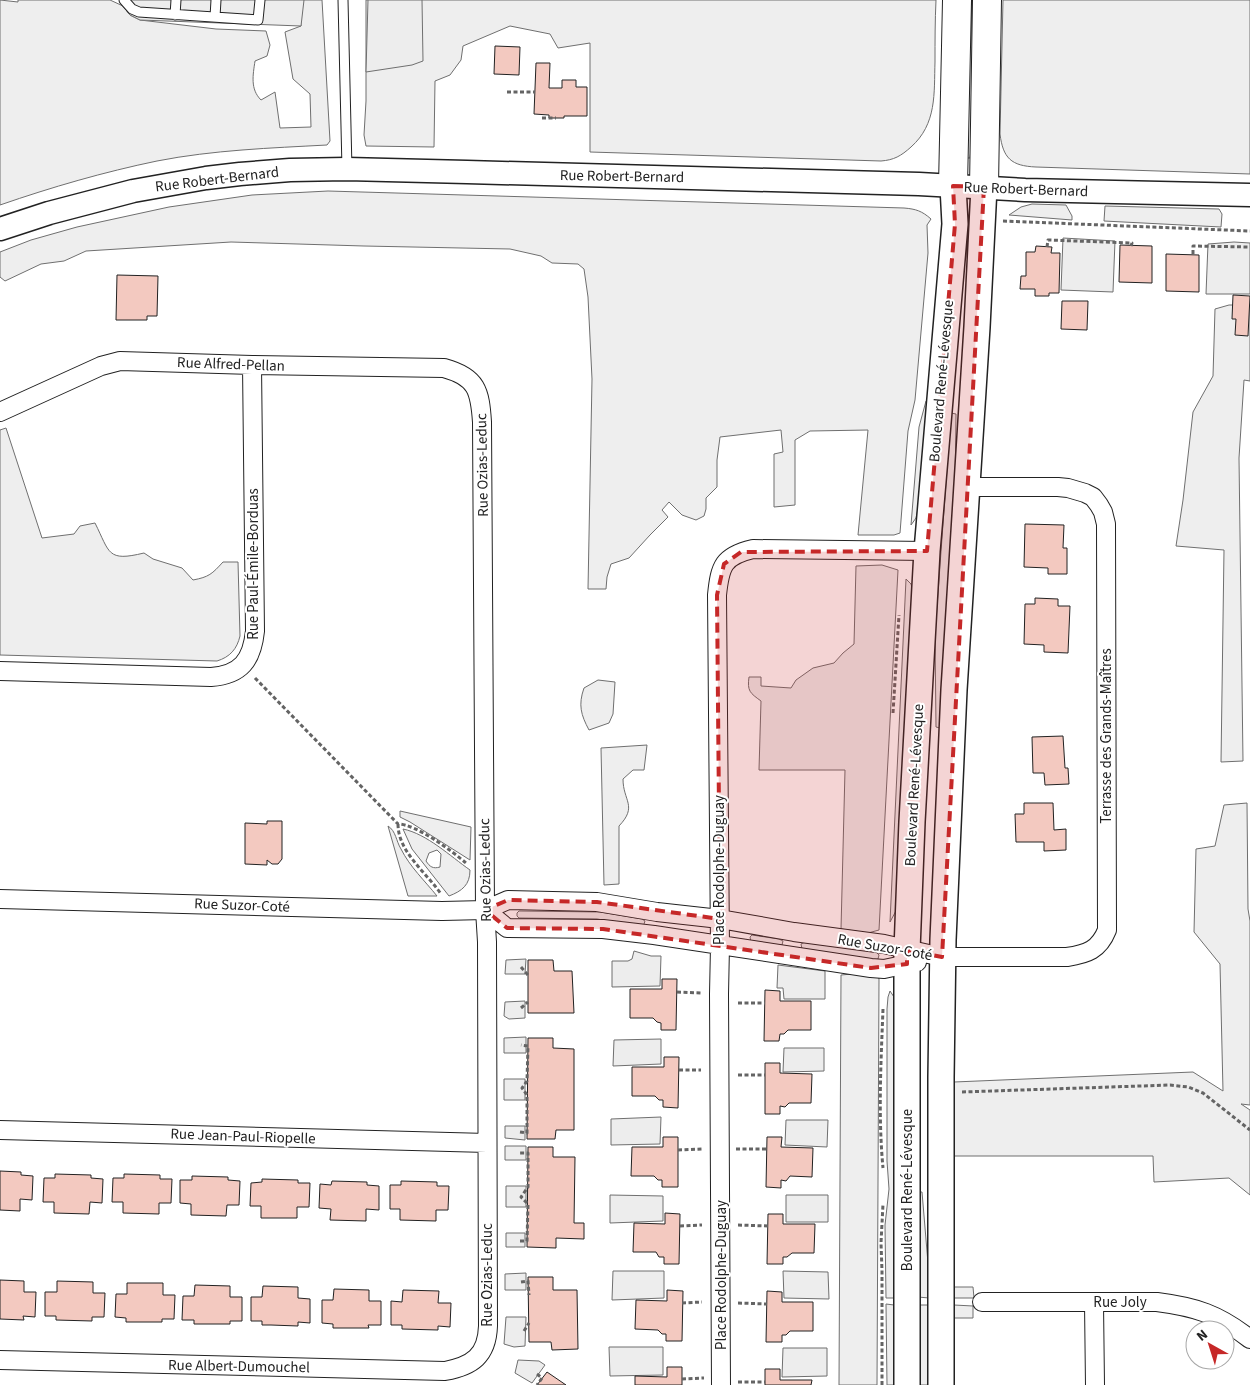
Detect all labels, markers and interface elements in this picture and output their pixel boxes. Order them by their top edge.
street label: Rue Robert-Bernard [154,161,280,198]
street label: Rue Robert-Bernard [560,165,684,188]
street label: Rue Robert-Bernard [963,177,1089,202]
street label: Boulevard René-Lévesque [924,299,959,463]
street label: Rue Alfred-Pellan [177,352,285,377]
street label: Rue Ozias-Leduc [471,413,494,517]
street label: Rue Paul-Émile-Borduas [243,488,264,640]
street label: Terrasse des Grands-Maîtres [1096,648,1117,824]
street label: Boulevard René-Lévesque [900,703,929,867]
street label: Place Rodolphe-Duguay [709,795,730,945]
street label: Rue Ozias-Leduc [474,818,497,922]
street label: Rue Suzor-Coté [194,893,290,918]
street label: Rue Suzor-Coté [836,929,934,966]
street label: Boulevard René-Lévesque [897,1109,918,1271]
street label: Rue Jean-Paul-Riopelle [170,1123,316,1150]
street label: Place Rodolphe-Duguay [711,1200,732,1350]
street label: Rue Ozias-Leduc [477,1223,498,1327]
street label: Rue Joly [1093,1292,1147,1313]
north arrow [1185,1320,1235,1370]
text: N [1193,1325,1212,1346]
street label: Rue Albert-Dumouchel [168,1355,310,1378]

